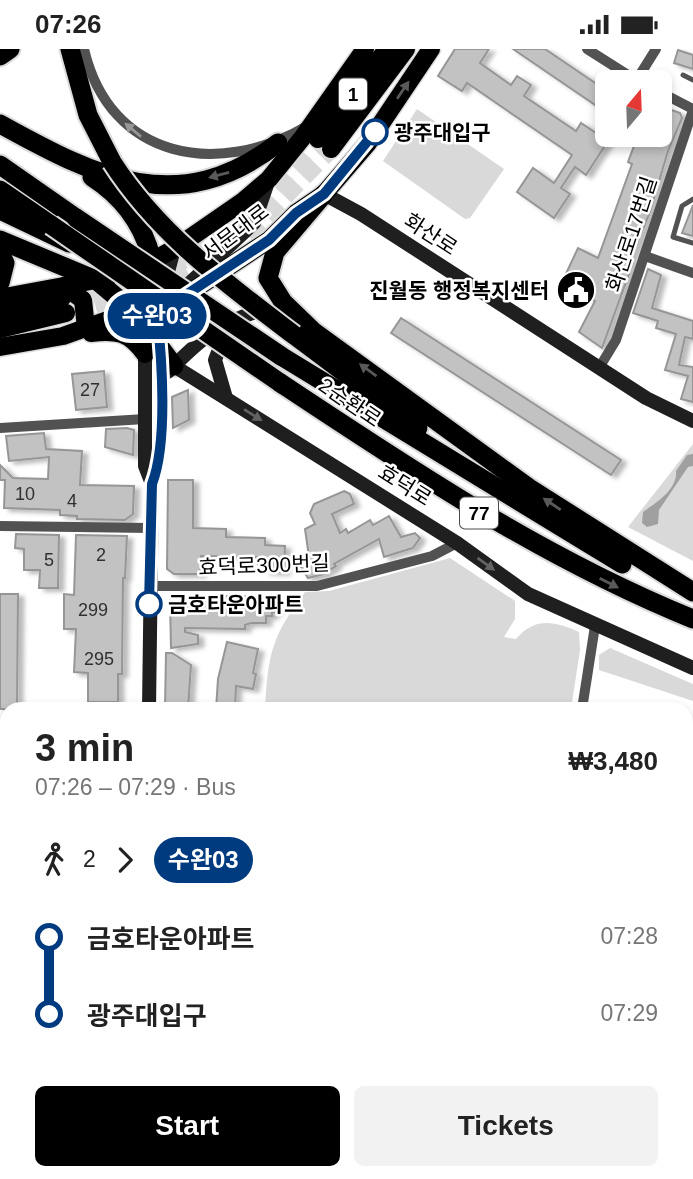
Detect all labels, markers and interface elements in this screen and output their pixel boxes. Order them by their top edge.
text: 07:26 [35,9,102,39]
north arrow [595,70,672,147]
map controls [595,70,672,147]
road number: 1 [339,79,367,109]
one-way arrow [397,80,410,99]
marker: 광주대입구 [362,119,388,145]
place label: 광주대입구 [394,121,491,144]
one-way arrow [125,123,142,138]
one-way arrow [208,171,229,181]
street label: 화산로17번길 [602,173,660,295]
street label: 서문대로 [197,200,273,264]
street label: 화산로 [400,209,462,259]
public building icon: 진월동 행정복지센터 [555,269,597,311]
place label: 진월동 행정복지센터 [369,279,549,302]
line badge: 수완03 [108,293,206,339]
text: 수완03 [122,302,192,329]
one-way arrow [359,363,377,377]
street label: 2순환로 [315,373,385,431]
house number: 27 [80,380,100,400]
one-way arrow [243,409,263,422]
street label: 효덕로 [374,460,436,510]
house number: 10 [15,484,35,504]
house number: 4 [67,491,77,511]
one-way arrow [543,497,561,511]
road number: 77 [460,498,498,529]
house number: 2 [96,545,106,565]
house number: 5 [44,550,54,570]
street label: 효덕로300번길 [198,551,330,579]
one-way arrow [477,557,495,571]
one-way arrow [599,577,619,588]
marker: 금호타운아파트 [136,591,162,617]
place label: 금호타운아파트 [168,593,303,616]
house number: 299 [78,600,108,620]
house number: 295 [84,649,114,669]
text: 3 min [35,727,134,769]
text: ₩3,480 [568,746,658,776]
text: 07:26 – 07:29 · Bus [35,774,236,800]
icon: walk [35,841,73,879]
icon: forward [106,841,144,879]
text: 2 [83,846,96,872]
text: 수완03 [168,846,239,873]
text: 07:28 [600,923,658,949]
text: 금호타운아파트 [87,924,254,954]
text: 07:29 [600,1000,658,1026]
text: 광주대입구 [87,1001,207,1031]
button: Start [35,1086,340,1166]
button: Tickets [354,1086,658,1166]

